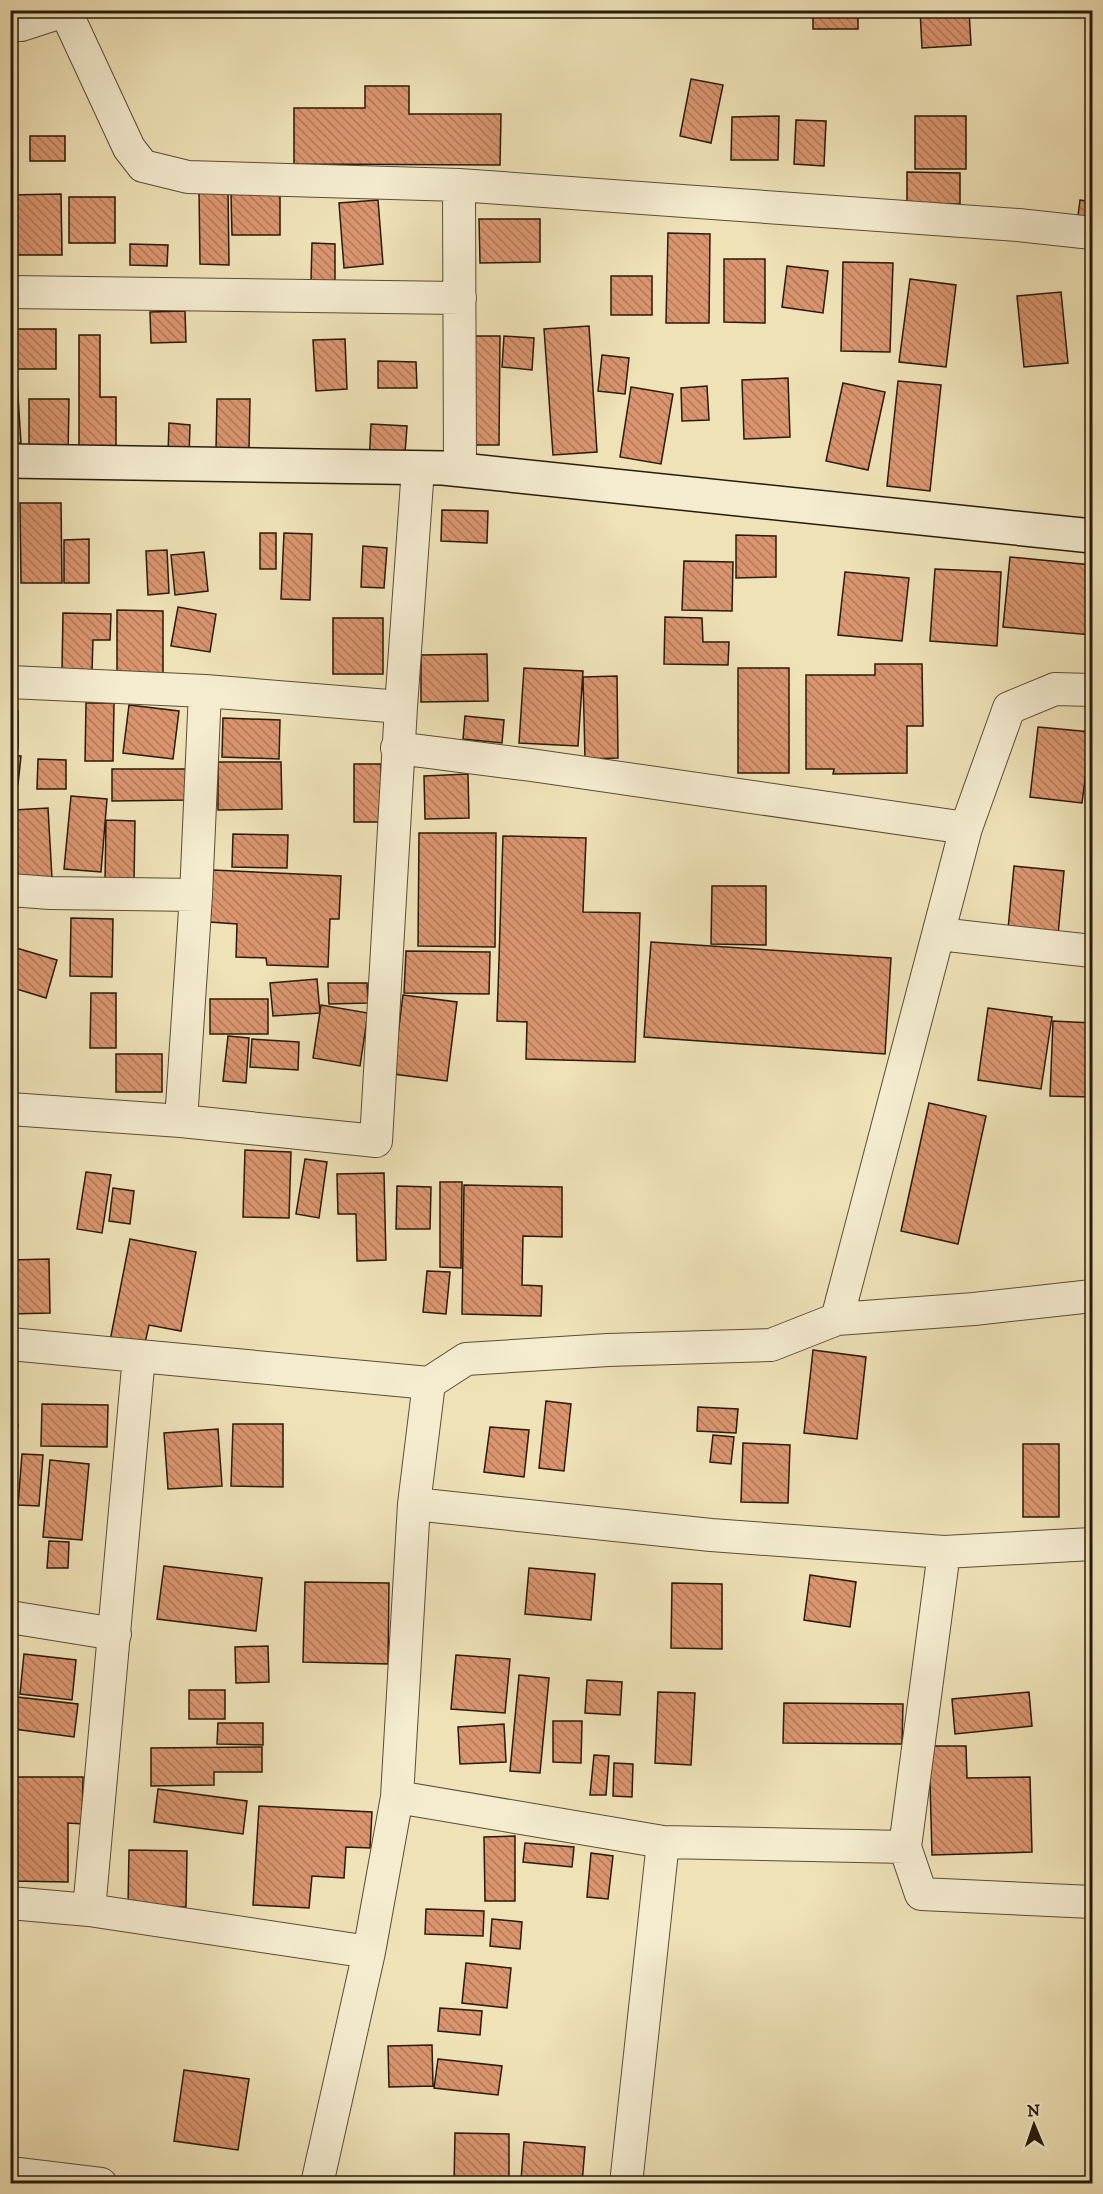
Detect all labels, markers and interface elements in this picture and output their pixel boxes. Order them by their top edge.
north arrow [1004,2095,1064,2155]
text: N [1027,2101,1040,2121]

